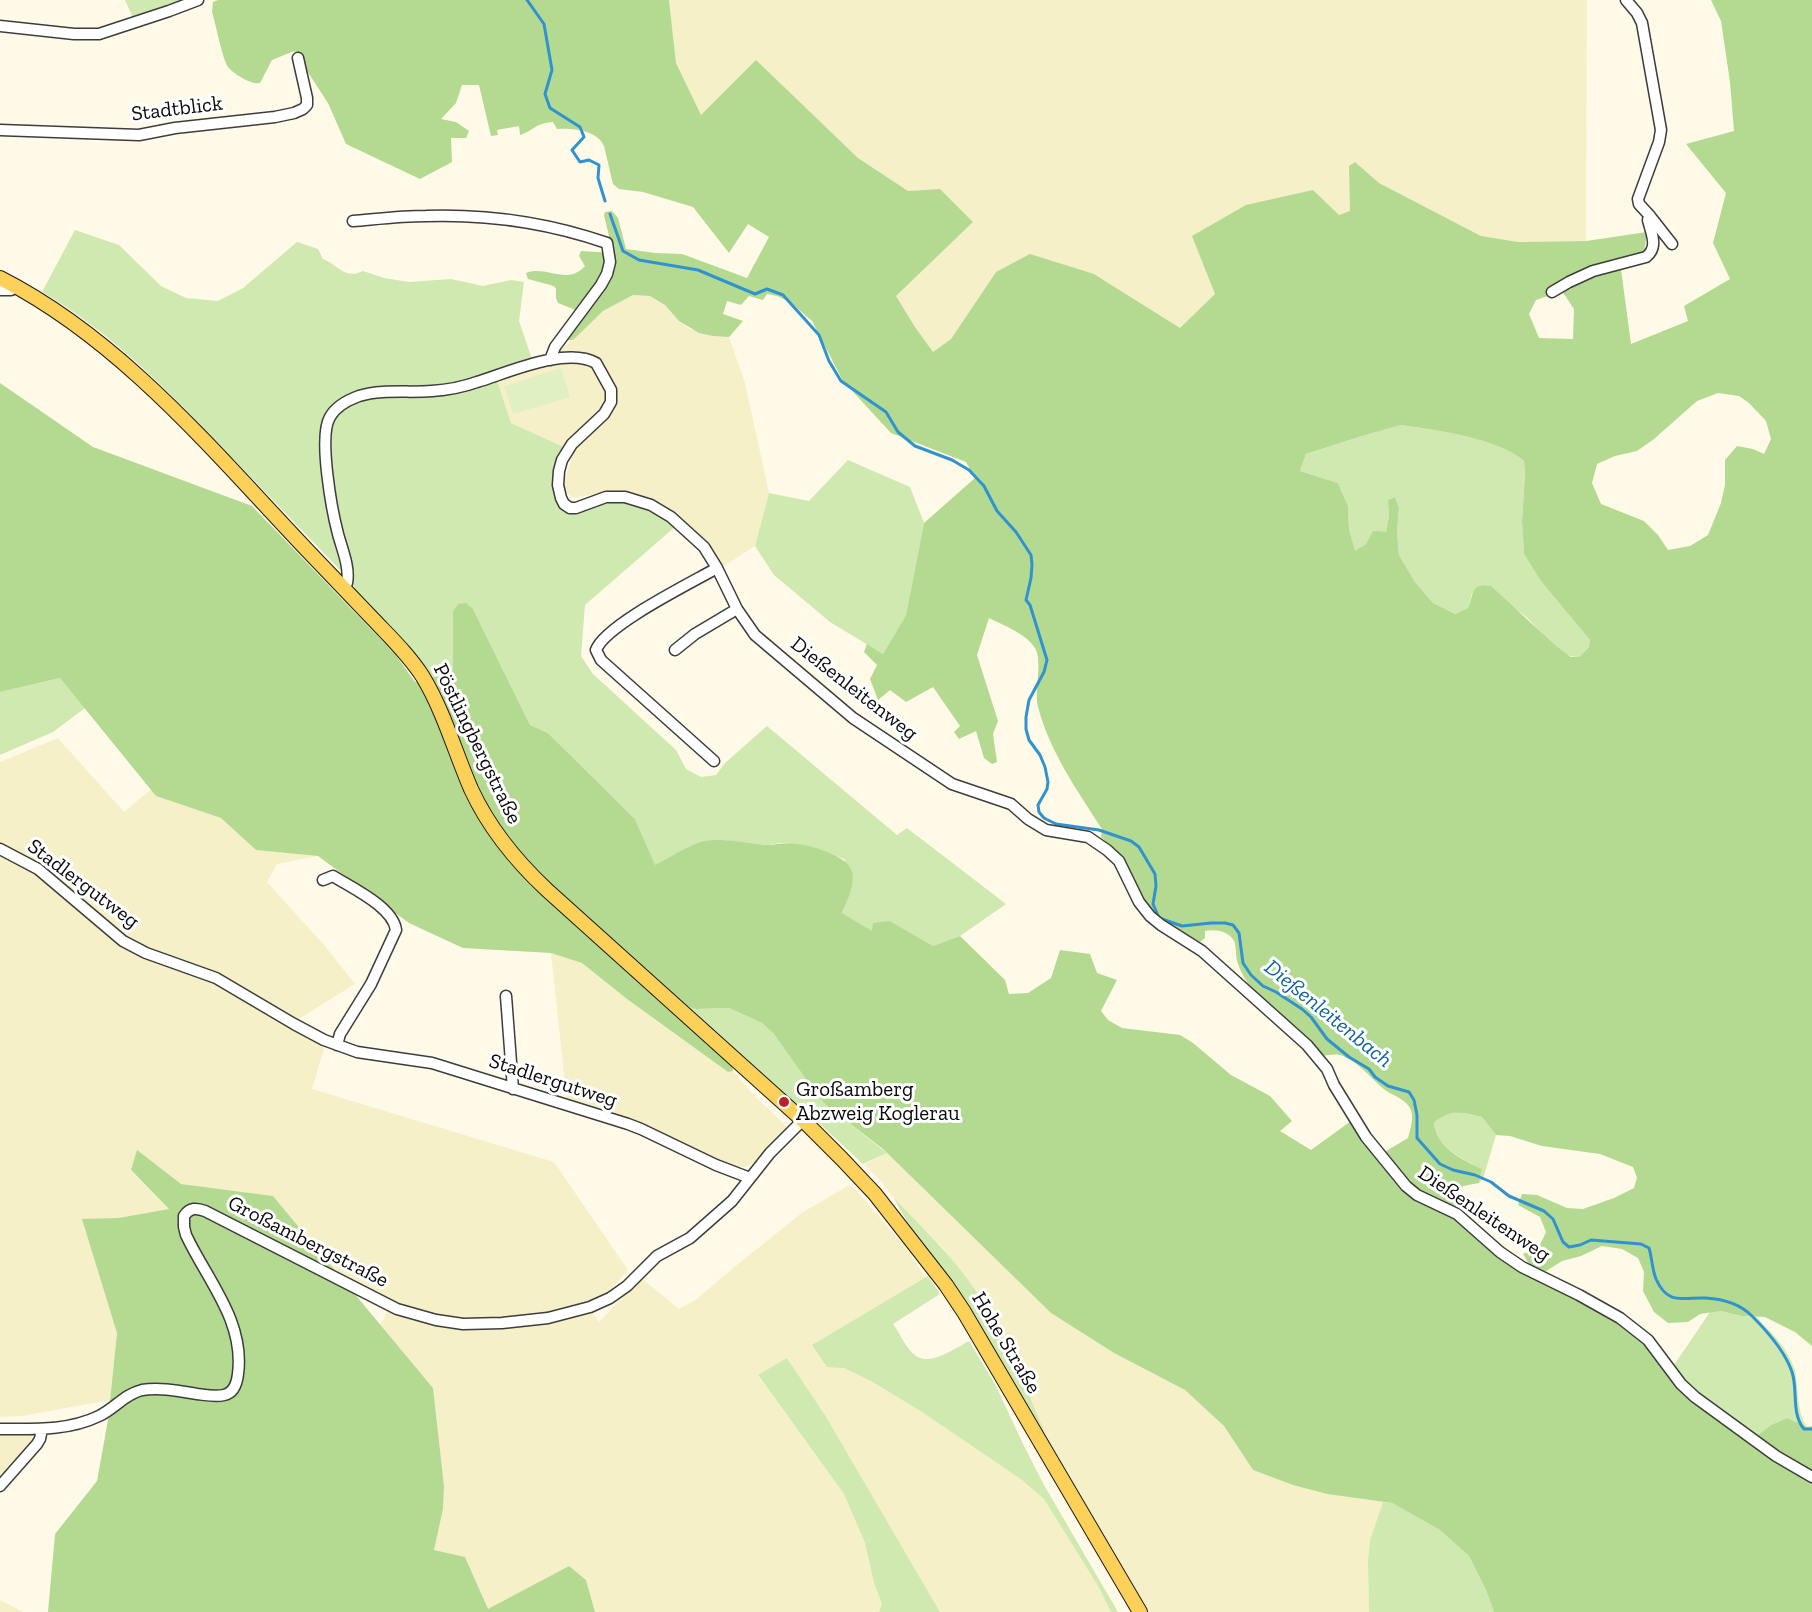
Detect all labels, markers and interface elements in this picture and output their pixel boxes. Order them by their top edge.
street label: Stadtblick [130,91,224,127]
street label: Dießenleitenweg [786,632,922,746]
street label: Pöstlingbergstraße [427,660,527,828]
street label: Stadlergutweg [22,834,144,934]
water label: Dießenleitenbach [1259,954,1397,1074]
street label: Stadlergutweg [486,1048,620,1114]
place label: Großamberg Abzweig Koglerau [796,1077,960,1127]
marker: Großamberg Abzweig Koglerau [777,1095,791,1109]
street label: Dießenleitenweg [1413,1160,1555,1268]
street label: Großambergstraße [223,1191,393,1293]
street label: Hohe Straße [966,1288,1046,1398]

